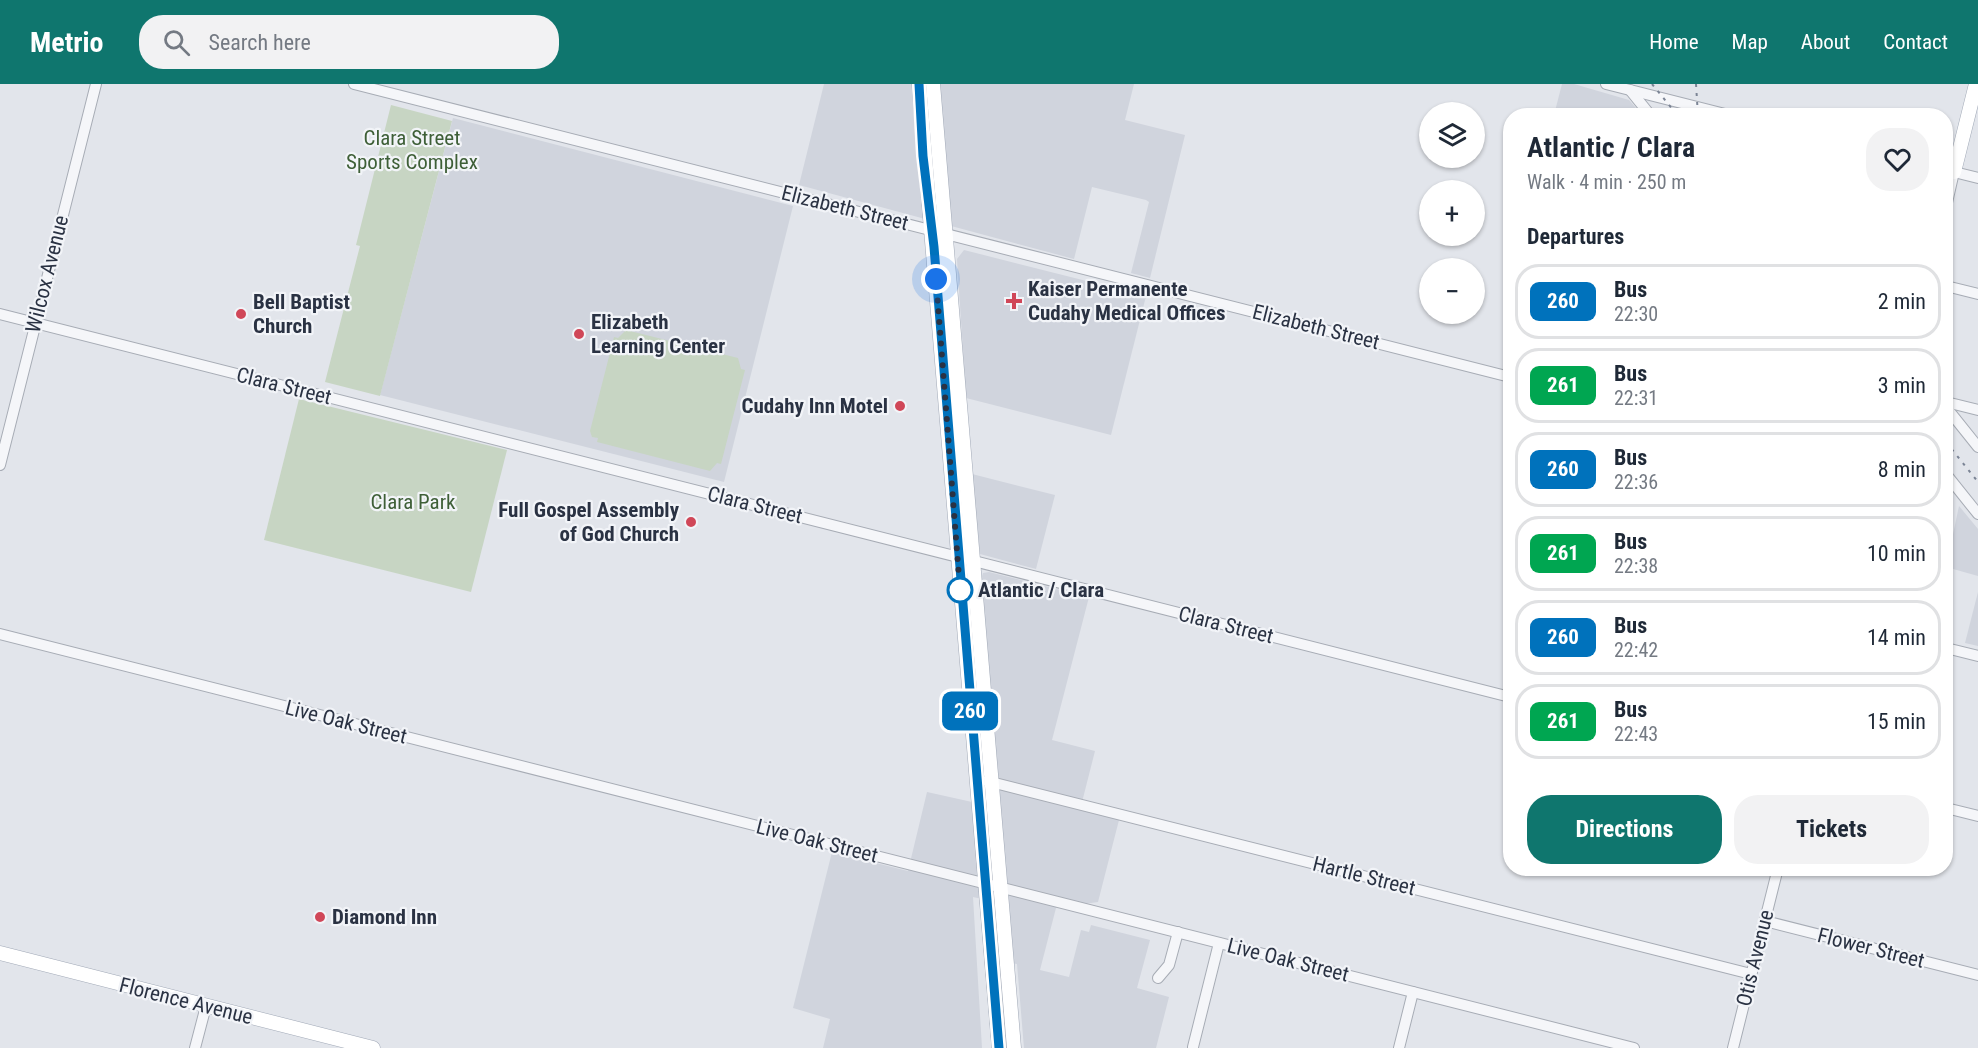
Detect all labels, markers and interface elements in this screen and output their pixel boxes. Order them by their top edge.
search box [139,15,559,69]
text: Metrio [30,26,103,59]
icon: search [160,26,193,59]
text: Search here [208,30,311,55]
text: Home [1649,30,1699,54]
text: Map [1732,30,1768,54]
text: About [1801,30,1850,54]
text: Contact [1883,30,1948,54]
map controls [1419,102,1485,324]
button: layers [1419,102,1485,168]
park label: Clara Street Sports Complex [346,126,478,174]
button: heart [1866,128,1929,191]
text: Atlantic / Clara [1527,131,1695,164]
text: Walk · 4 min · 250 m [1527,170,1686,194]
button: + [1419,180,1485,246]
street label: Elizabeth Street [779,181,911,235]
street label: Wilcox Avenue [21,213,73,335]
text: Departures [1527,224,1624,249]
button: − [1419,258,1485,324]
your location [921,264,951,294]
place label: Kaiser Permanente Cudahy Medical Offices [1028,277,1226,325]
text: Bus [1614,277,1647,302]
text: 260 [1547,289,1579,313]
text: 2 min [1878,289,1926,314]
place label: Bell Baptist Church [253,290,350,338]
marker: Kaiser Permanente Cudahy Medical Offices [1005,292,1023,310]
street label: Elizabeth Street [1250,300,1382,354]
text: 22:30 [1614,302,1658,326]
marker: Bell Baptist Church [234,307,248,321]
place label: Elizabeth Learning Center [591,310,725,358]
marker: Elizabeth Learning Center [572,327,586,341]
text: Bus [1614,361,1647,386]
street label: Clara Street [234,363,334,409]
text: 261 [1547,373,1579,397]
text: 3 min [1878,373,1926,398]
text: 22:31 [1614,386,1658,410]
place label: Cudahy Inn Motel [742,394,888,418]
marker: Cudahy Inn Motel [893,399,907,413]
text: Bus [1614,445,1647,470]
text: 260 [1547,457,1579,481]
text: 8 min [1878,457,1926,482]
text: 22:36 [1614,470,1658,494]
street label: Clara Street [705,482,805,528]
park label: Clara Park [370,490,456,514]
place label: Full Gospel Assembly of God Church [498,498,680,546]
marker: Full Gospel Assembly of God Church [684,515,698,529]
text: Bus [1614,529,1647,554]
text: 261 [1547,541,1579,565]
text: 10 min [1867,541,1926,566]
text: 22:38 [1614,554,1658,578]
marker: Atlantic / Clara [947,577,973,603]
place label: Atlantic / Clara [978,578,1104,602]
street label: Clara Street [1176,602,1276,648]
text: Bus [1614,613,1647,638]
text: 260 [1547,625,1579,649]
text: 14 min [1867,625,1926,650]
text: 22:42 [1614,638,1658,662]
line badge: 260 [936,692,1004,730]
street label: Live Oak Street [283,695,409,749]
text: Bus [1614,697,1647,722]
text: 260 [954,699,986,723]
text: 261 [1547,709,1579,733]
text: 15 min [1867,709,1926,734]
text: 22:43 [1614,722,1658,746]
button: Directions [1527,795,1722,864]
button: Tickets [1734,795,1929,864]
street label: Live Oak Street [754,814,880,868]
street label: Hartle Street [1310,852,1418,900]
place label: Diamond Inn [332,905,437,929]
street label: Otis Avenue [1731,907,1779,1009]
marker: Diamond Inn [313,910,327,924]
street label: Flower Street [1815,923,1927,973]
street label: Live Oak Street [1225,933,1351,987]
street label: Florence Avenue [117,973,255,1029]

